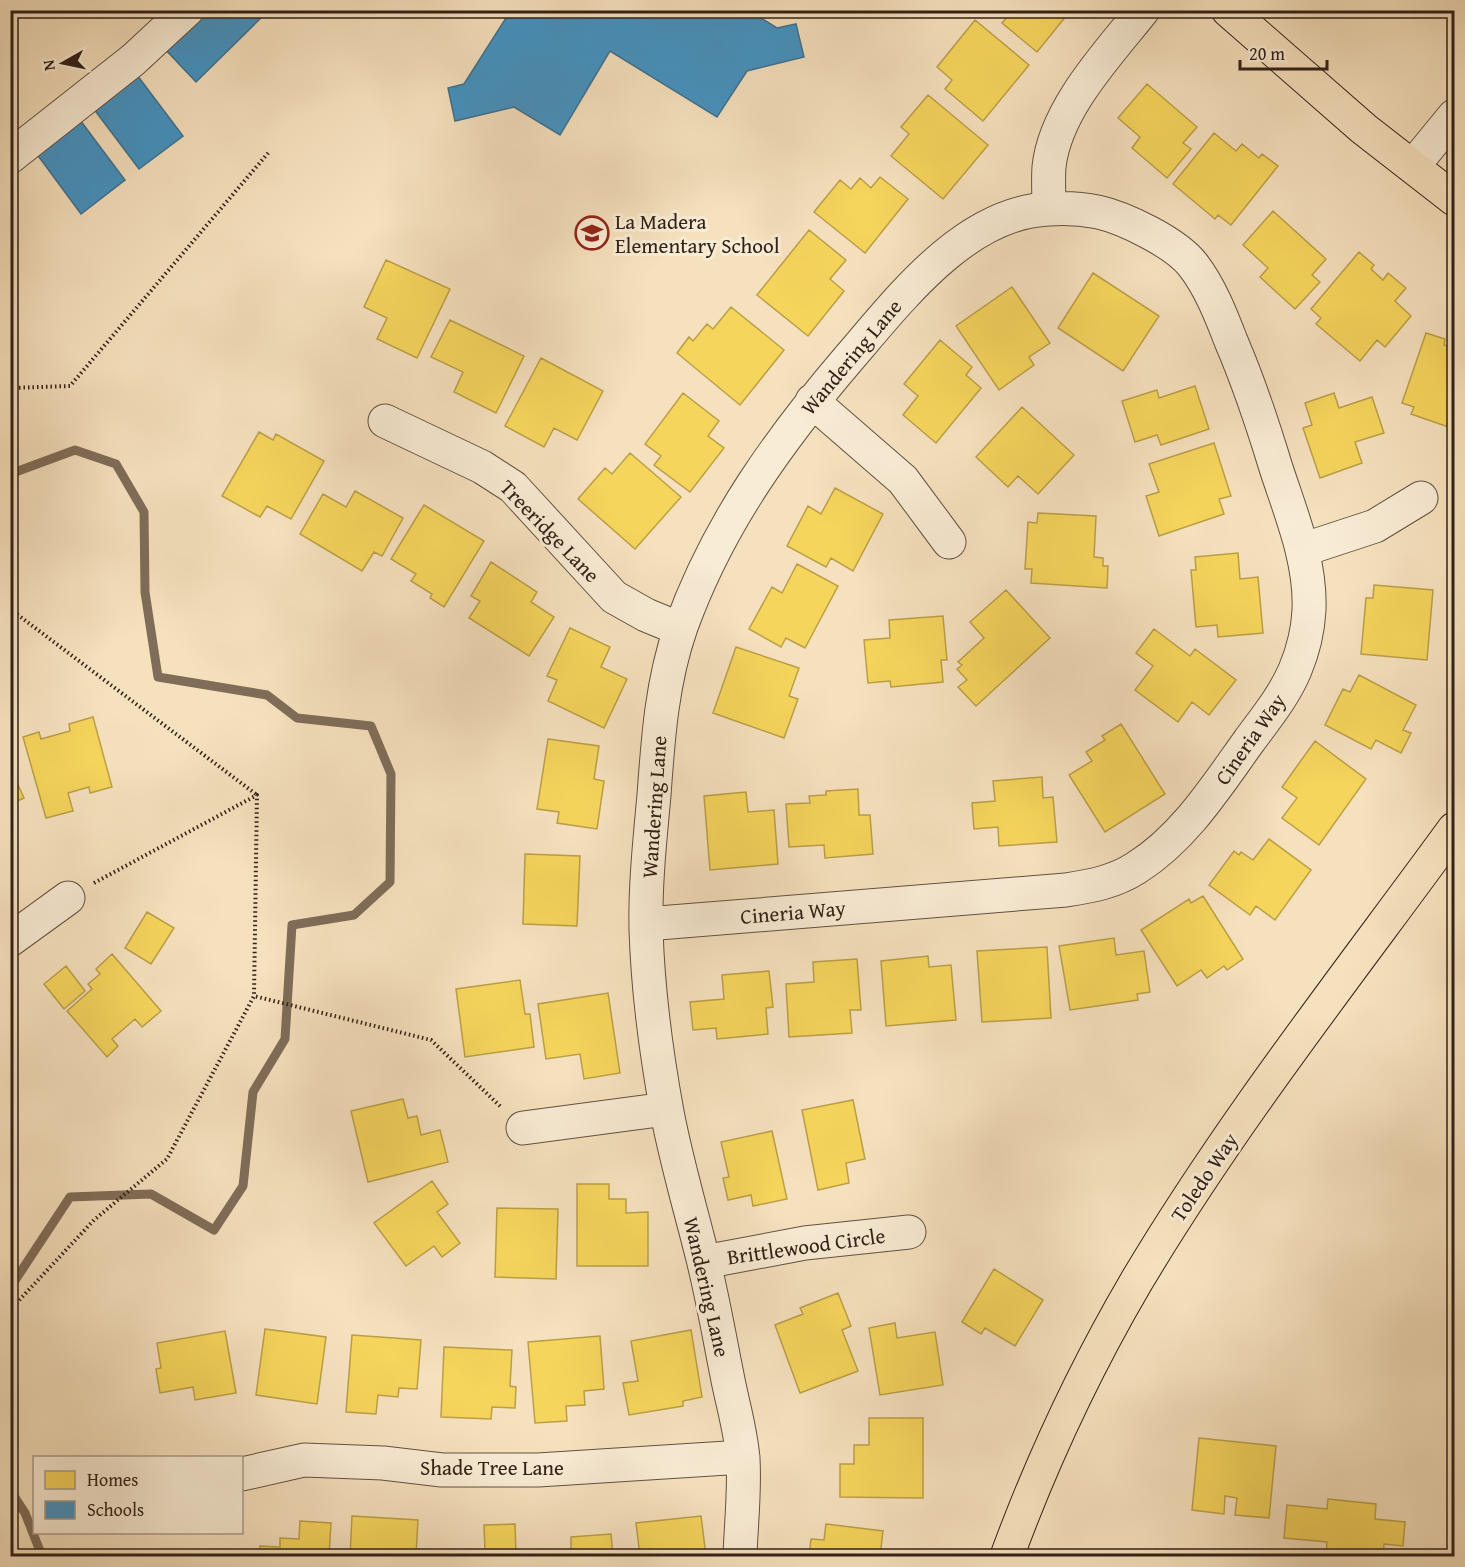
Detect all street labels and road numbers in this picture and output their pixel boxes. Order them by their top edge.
street label: Wandering Lane [793,292,909,422]
street label: Treeridge Lane [493,473,607,589]
street label: Cineria Way [1207,686,1293,791]
street label: Wandering Lane [634,734,674,879]
street label: Cineria Way [739,892,847,932]
street label: Toledo Way [1163,1126,1245,1228]
street label: Wandering Lane [676,1214,738,1360]
street label: Brittlewood Circle [725,1220,887,1272]
street label: Shade Tree Lane [420,1452,564,1483]

